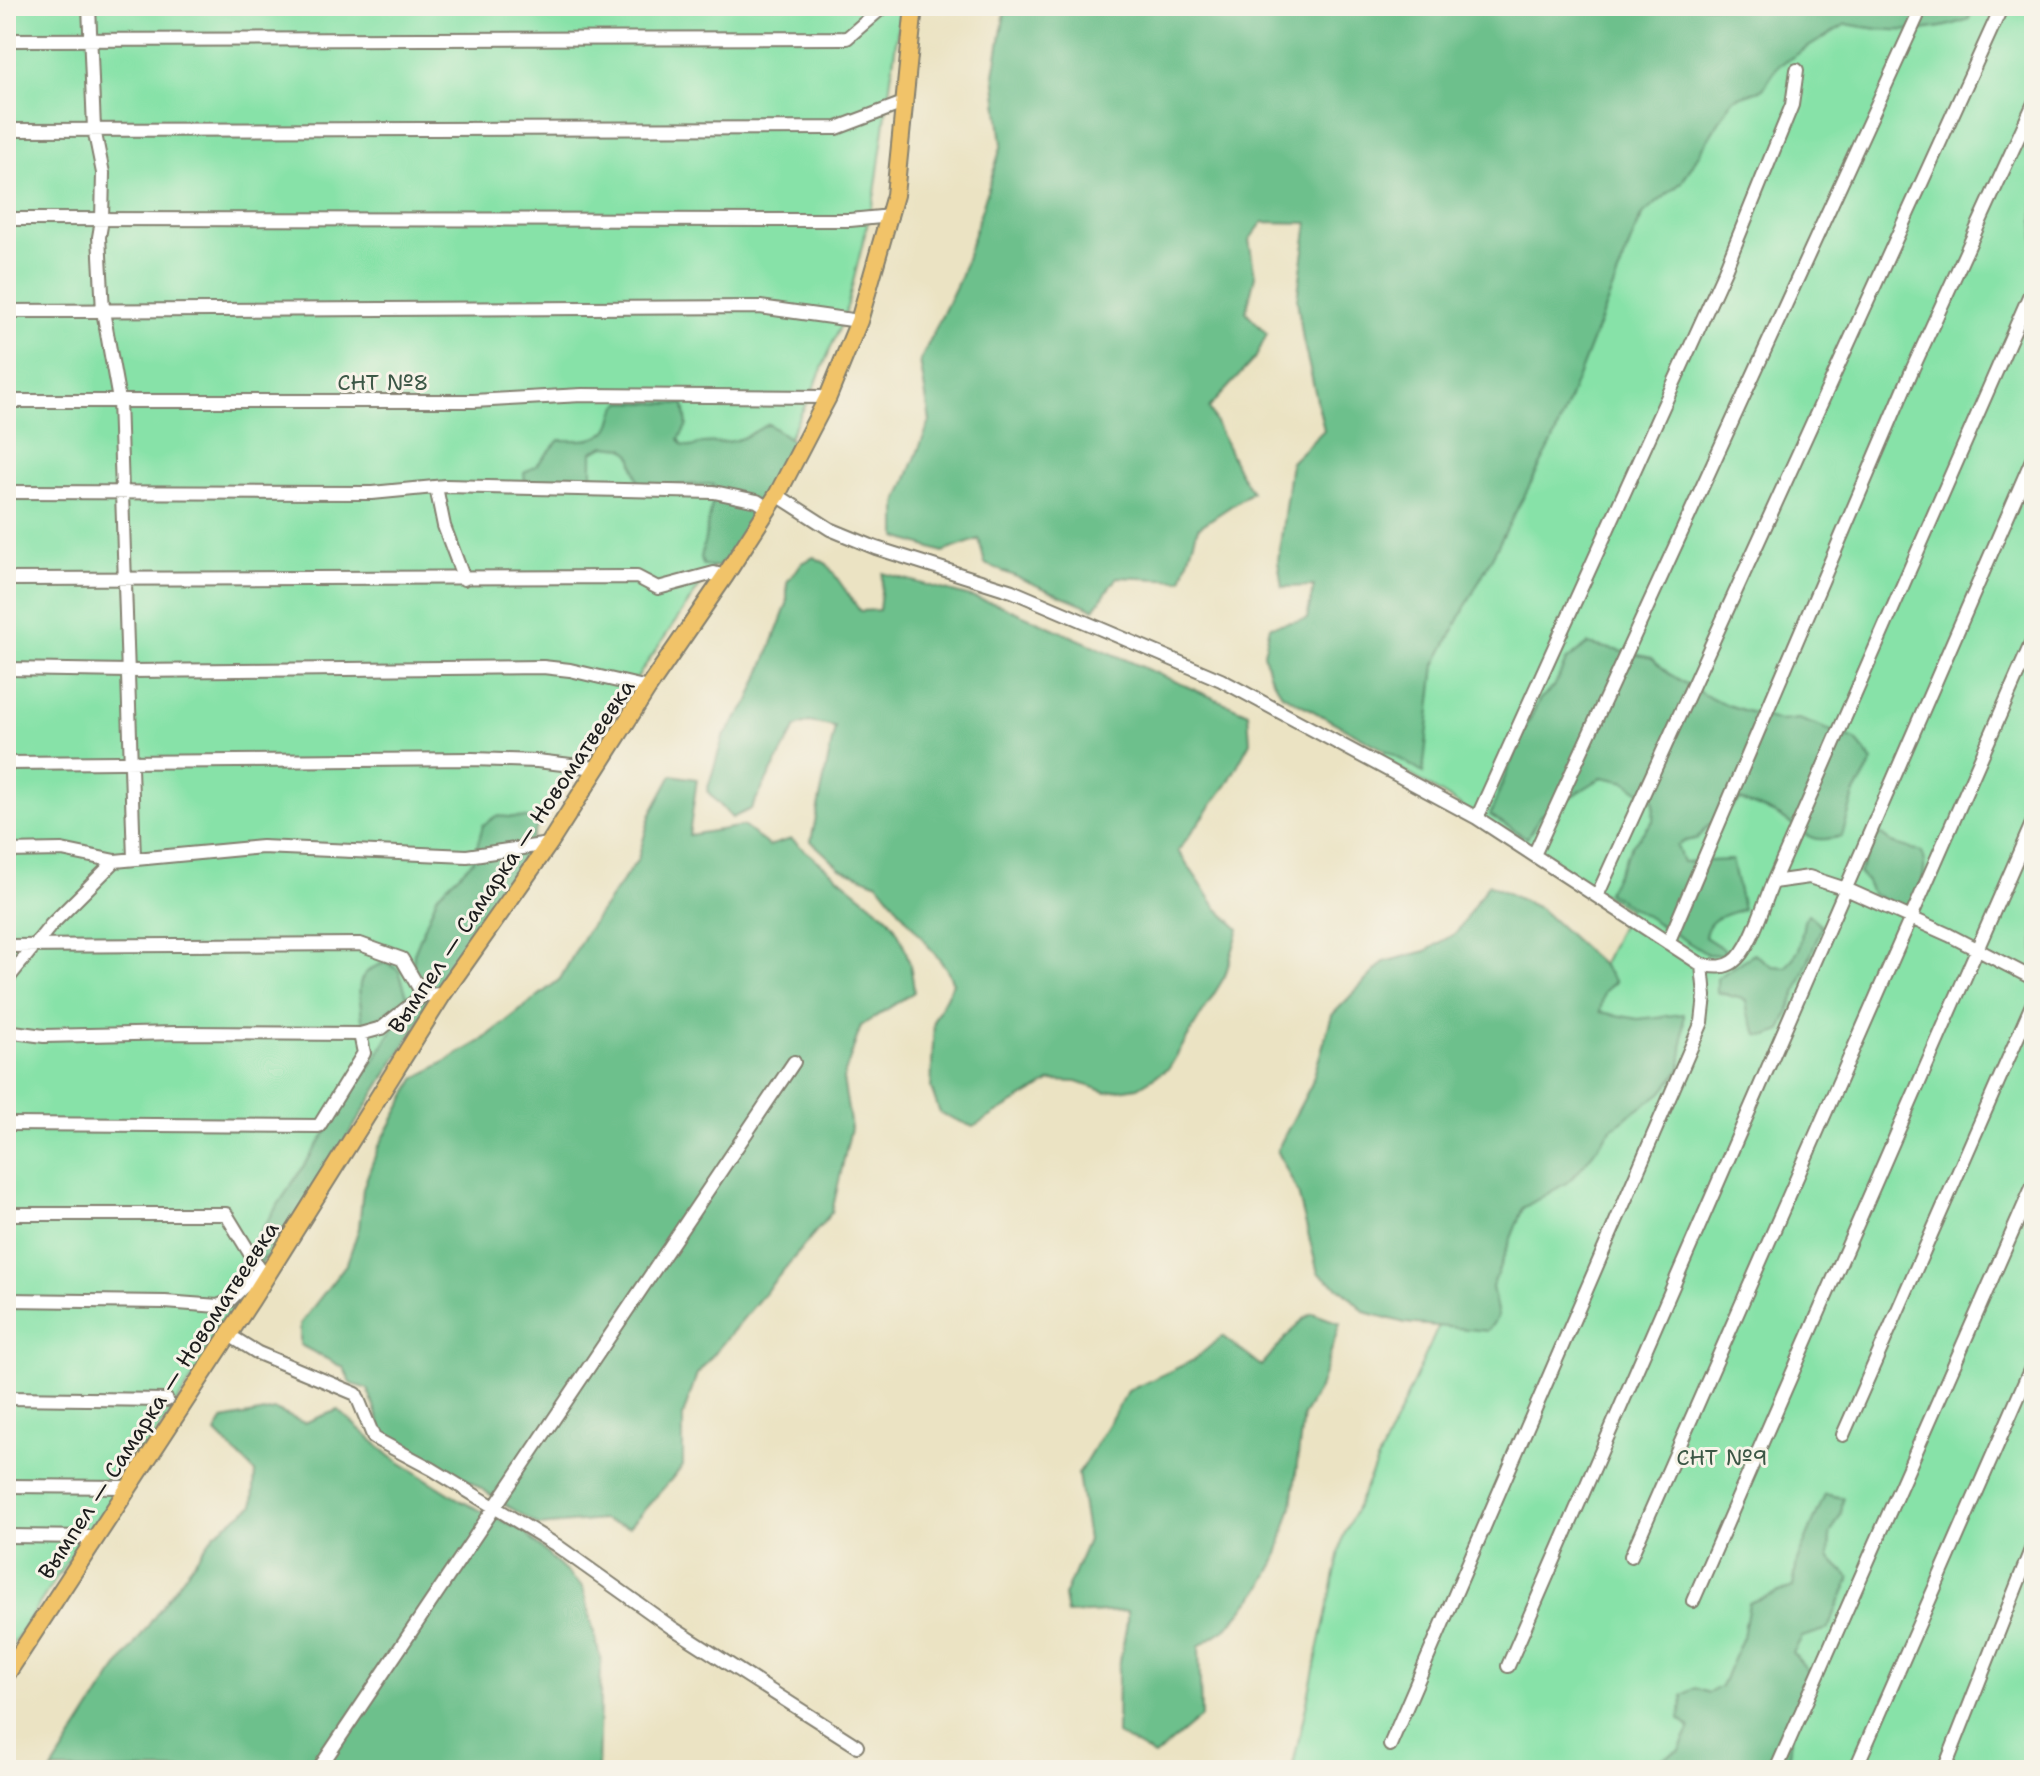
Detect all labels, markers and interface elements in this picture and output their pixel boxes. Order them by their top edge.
park label: СНТ №8 [337,368,429,397]
street label: Вымпел — Самарка — Новоматвеевка [382,673,641,1039]
street label: Вымпел — Самарка — Новоматвеевка [32,1216,285,1585]
park label: СНТ №9 [1676,1443,1768,1472]

